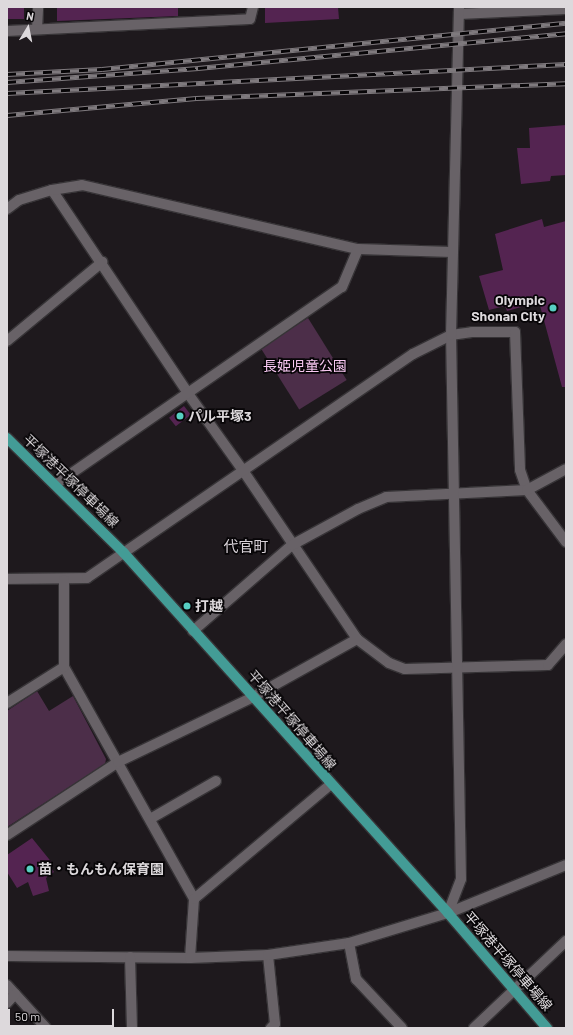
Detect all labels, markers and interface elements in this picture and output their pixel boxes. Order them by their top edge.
north arrow [8,8,48,48]
text: N [25,9,35,23]
place label: Olympic Shonan City [471,292,545,324]
marker: Olympic Shonan City [548,303,558,313]
park label: 長姫児童公園 [263,358,347,374]
place label: パル平塚3 [188,408,252,424]
marker: パル平塚3 [175,411,185,421]
street label: 平塚港平塚停車場線 [20,431,122,531]
district label: 代官町 [224,538,268,556]
place label: 打越 [195,598,223,614]
marker: 打越 [182,601,192,611]
street label: 平塚港平塚停車場線 [244,667,340,773]
place label: 苗・もんもん保育園 [38,861,164,877]
marker: 苗・もんもん保育園 [25,864,35,874]
street label: 平塚港平塚停車場線 [460,908,556,1014]
scale bar [10,1001,116,1027]
text: 50 m [15,1009,40,1023]

